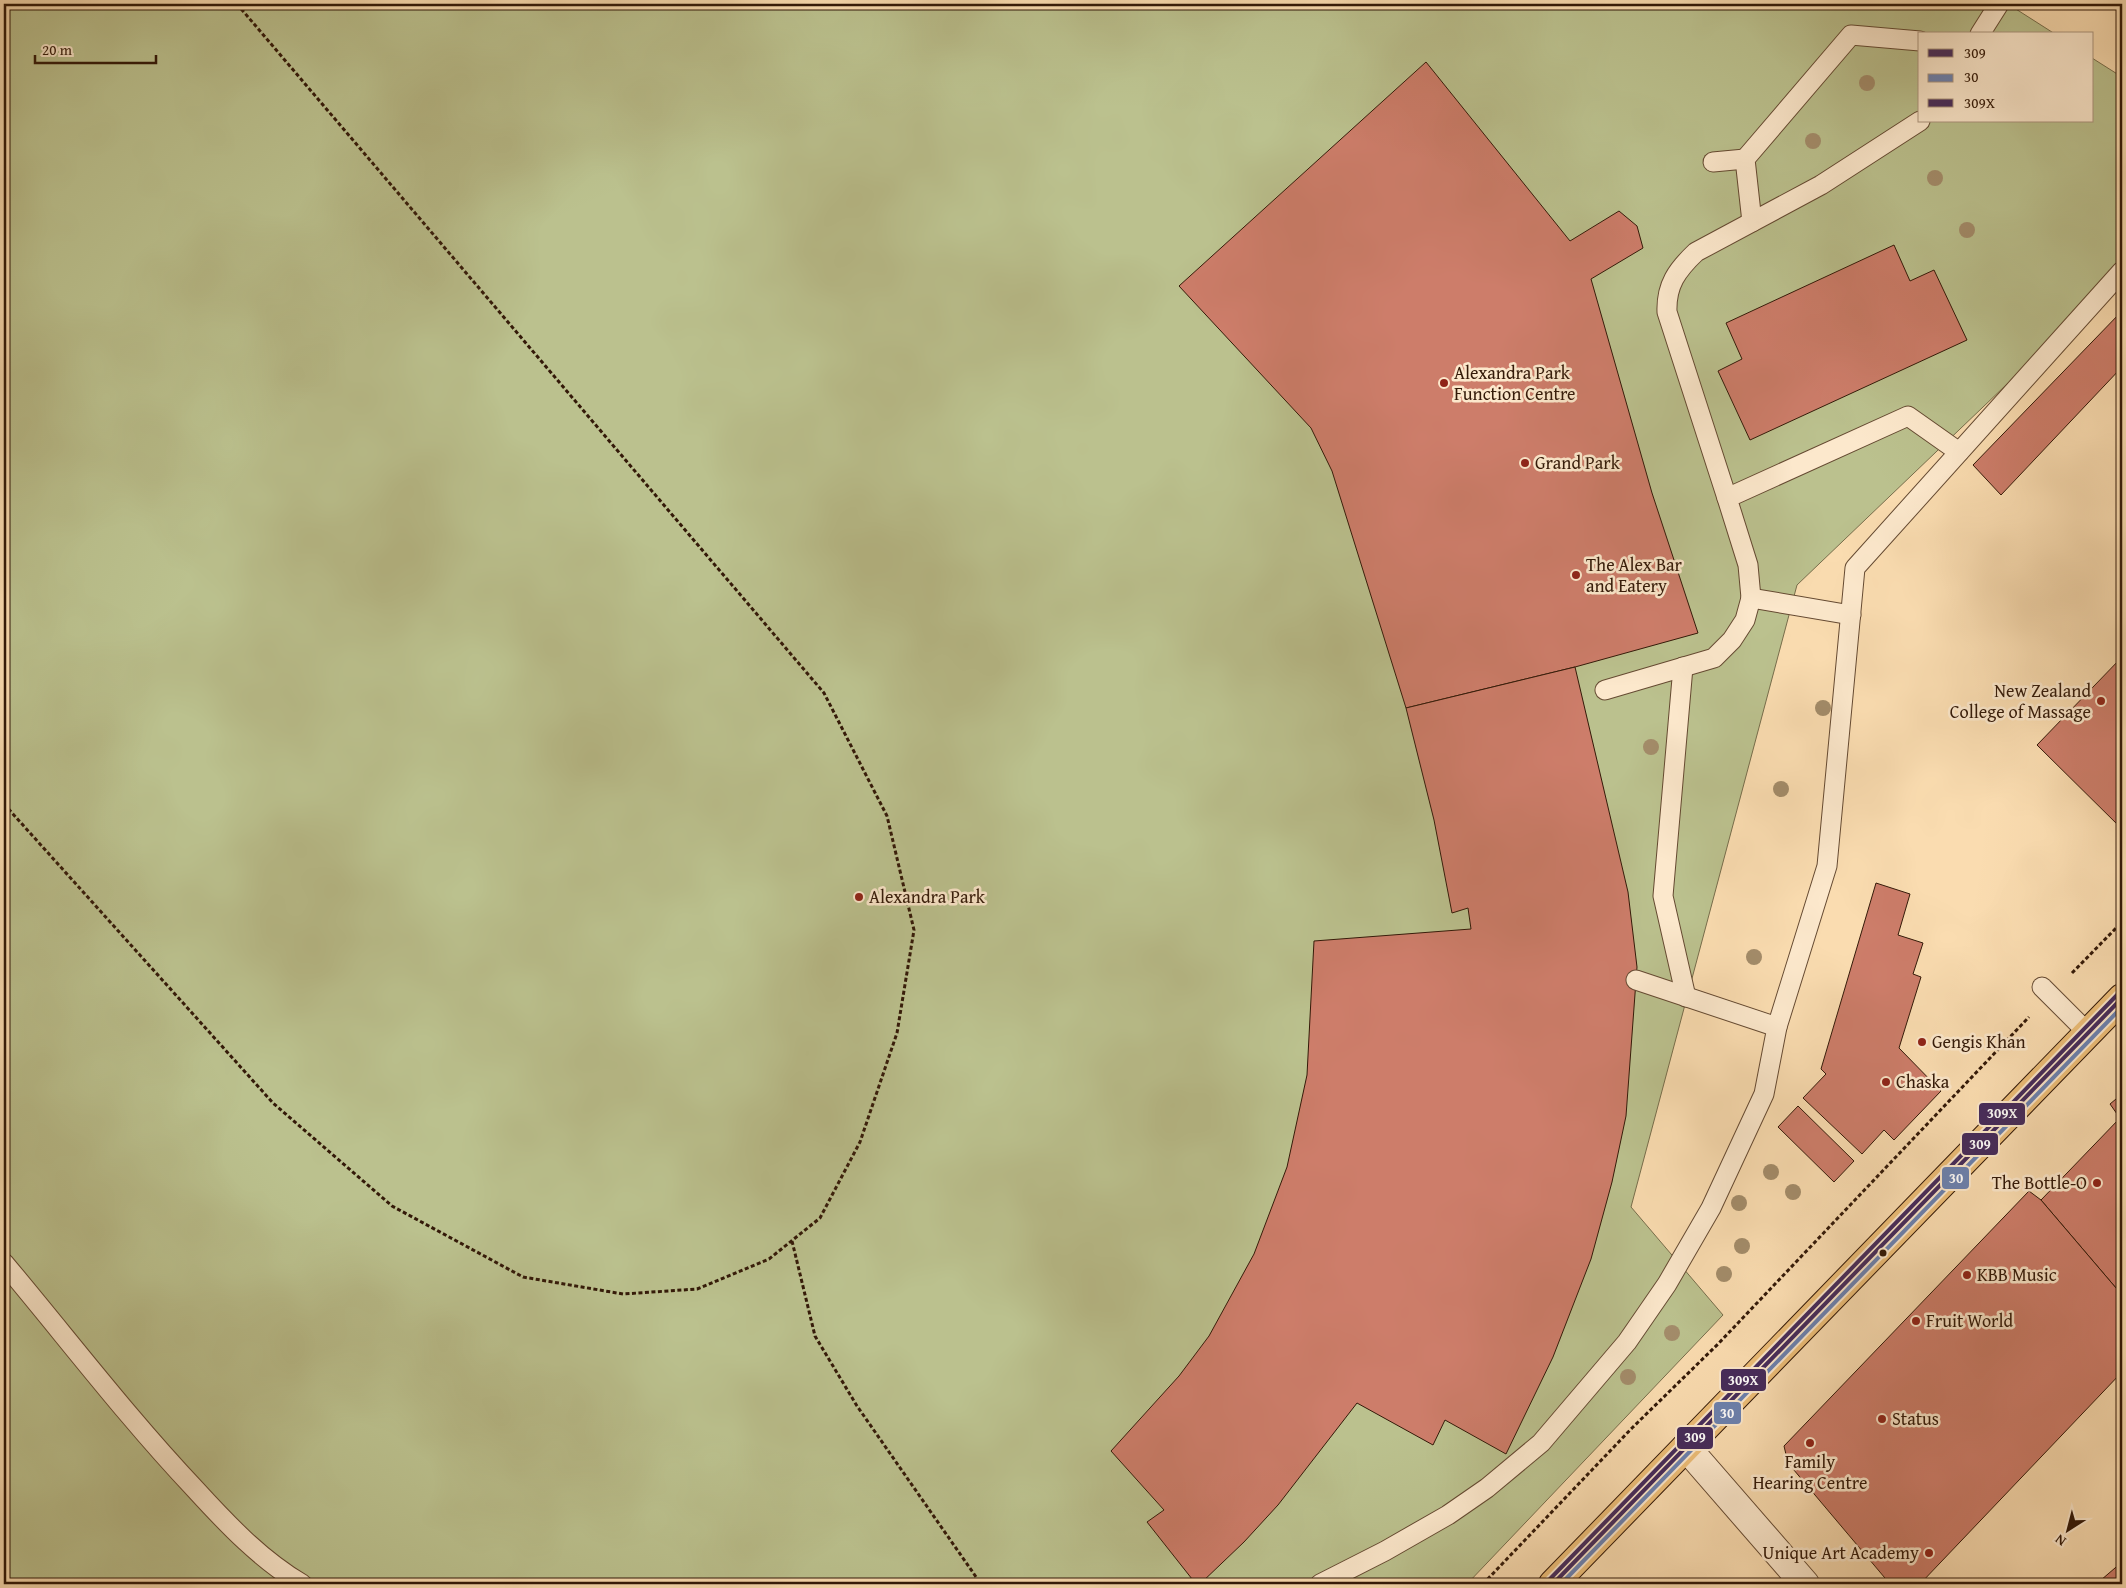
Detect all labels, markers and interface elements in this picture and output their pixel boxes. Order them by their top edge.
scale bar [35,32,156,64]
legend [1918,32,2094,122]
text: 20 m [42,39,73,60]
text: 309 [1964,42,1986,63]
text: 30 [1964,66,1978,87]
text: 309X [1964,92,1996,113]
place label: Alexandra Park Function Centre [1454,359,1576,407]
marker: Alexandra Park Function Centre [1438,377,1450,389]
place label: Grand Park [1535,449,1621,476]
marker: Grand Park [1519,457,1531,469]
place label: The Alex Bar and Eatery [1586,551,1683,599]
marker: The Alex Bar and Eatery [1570,569,1582,581]
place label: New Zealand College of Massage [1950,677,2091,725]
marker: New Zealand College of Massage [2095,695,2107,707]
place label: Alexandra Park [869,883,986,910]
marker: Alexandra Park [853,891,865,903]
place label: Gengis Khan [1932,1028,2026,1055]
marker: Gengis Khan [1916,1036,1928,1048]
place label: Chaska [1896,1068,1950,1095]
marker: Chaska [1880,1076,1892,1088]
line badge: 309X [1978,1102,2026,1126]
text: 309X [1987,1103,2017,1123]
line badge: 309 [1961,1132,1999,1156]
text: 309 [1969,1134,1991,1154]
line badge: 30 [1941,1166,1970,1190]
text: 30 [1949,1168,1963,1188]
place label: The Bottle-O [1992,1169,2087,1196]
marker: The Bottle-O [2091,1177,2103,1189]
unlabelled marker [1878,1248,1888,1258]
place label: KBB Music [1977,1261,2057,1288]
marker: KBB Music [1961,1269,1973,1281]
place label: Fruit World [1926,1307,2014,1334]
marker: Fruit World [1910,1315,1922,1327]
line badge: 309X [1720,1368,1767,1392]
text: 309X [1728,1370,1758,1390]
line badge: 30 [1713,1401,1742,1425]
text: 30 [1720,1403,1734,1423]
place label: Status [1892,1405,1939,1432]
marker: Status [1876,1413,1888,1425]
line badge: 309 [1676,1426,1714,1450]
text: 309 [1684,1427,1706,1447]
marker: Family Hearing Centre [1804,1437,1816,1449]
place label: Family Hearing Centre [1753,1448,1867,1496]
north arrow [2044,1506,2094,1556]
text: N [2050,1529,2070,1551]
place label: Unique Art Academy [1763,1539,1919,1566]
marker: Unique Art Academy [1923,1547,1935,1559]

